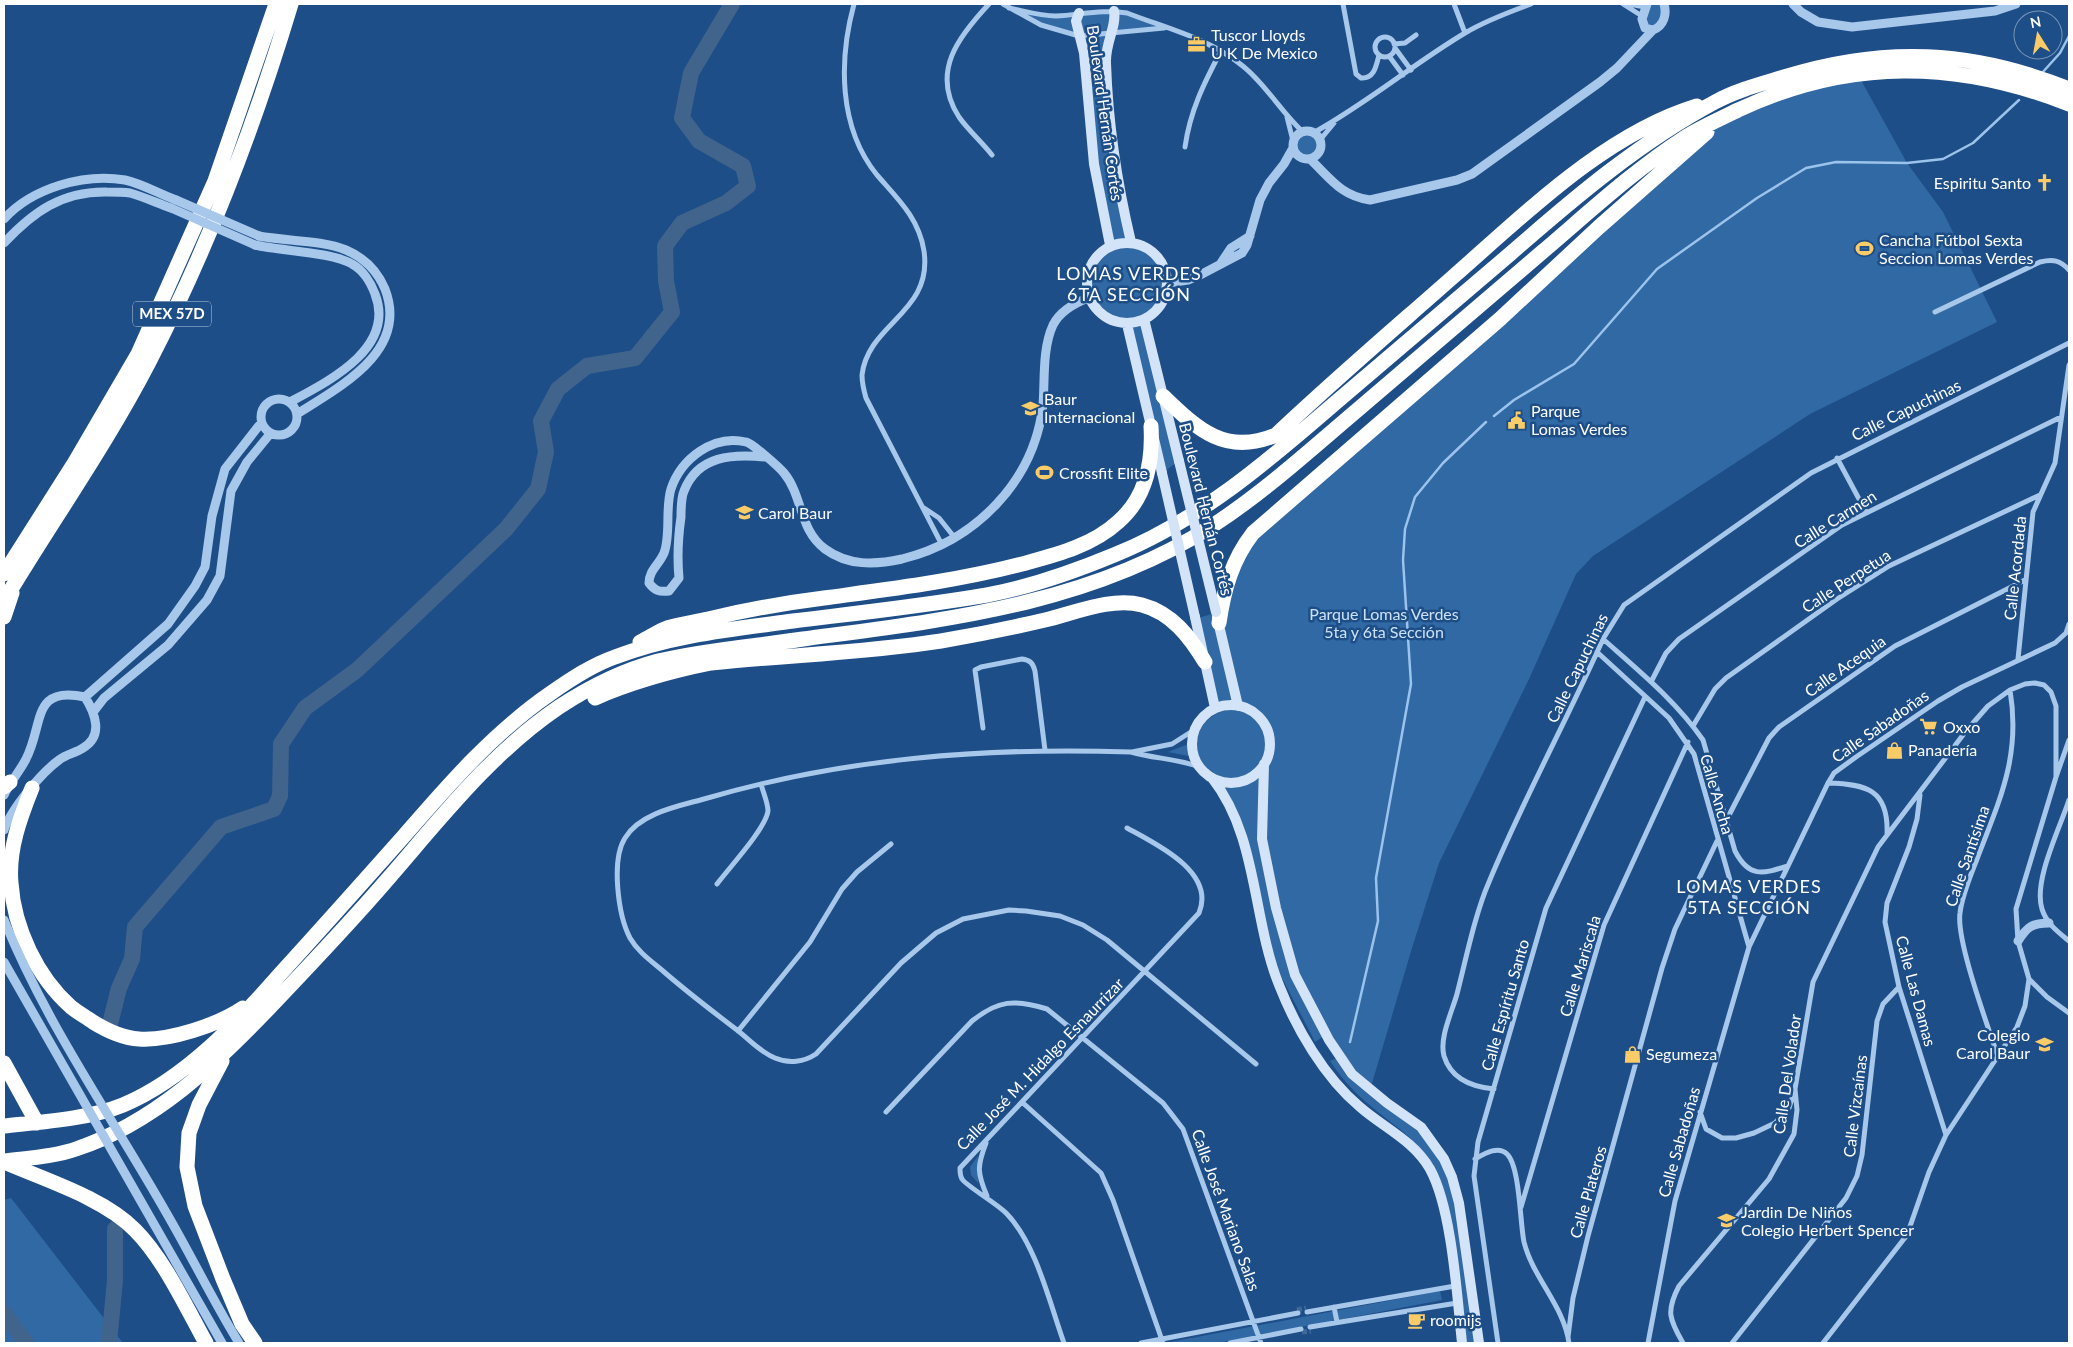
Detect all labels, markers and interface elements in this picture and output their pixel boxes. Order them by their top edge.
north arrow [2013,10,2063,60]
text: N [2029,12,2042,31]
street label: Boulevard Hernán Cortés [1084,24,1127,202]
place label: Tuscor Lloyds U K De Mexico [1211,25,1318,62]
office icon: Tuscor Lloyds U K De Mexico [1187,34,1207,54]
place label: Espiritu Santo [1934,173,2031,192]
church icon: Espiritu Santo [2035,173,2055,193]
place label: Cancha Fútbol Sexta Seccion Lomas Verdes [1879,230,2033,267]
sports icon: Cancha Fútbol Sexta Seccion Lomas Verdes [1855,239,1875,259]
district label: LOMAS VERDES 6TA SECCIÓN [1056,262,1202,305]
road number: MEX 57D [133,302,211,326]
street label: Calle Capuchinas [1848,375,1964,444]
place label: Baur Internacional [1044,389,1135,426]
school or university icon: Baur Internacional [1020,398,1040,418]
place label: Parque Lomas Verdes [1531,401,1627,438]
public building icon: Parque Lomas Verdes [1507,410,1527,430]
street label: Boulevard Hernán Cortés [1176,420,1237,597]
sports icon: Crossfit Elite [1035,463,1055,483]
place label: Crossfit Elite [1059,463,1148,482]
street label: Calle Carmen [1790,486,1880,551]
school or university icon: Carol Baur [734,503,754,523]
place label: Carol Baur [758,503,832,522]
street label: Calle Acordada [2000,515,2029,621]
street label: Calle Perpetua [1798,545,1894,616]
park label: Parque Lomas Verdes 5ta y 6ta Sección [1309,604,1459,641]
street label: Calle Capuchinas [1542,610,1611,726]
street label: Calle Acequia [1801,631,1889,700]
street label: Calle Sabadoñas [1828,685,1932,766]
supermarket icon: Oxxo [1919,717,1939,737]
place label: Oxxo [1943,717,1980,736]
shop icon: Panadería [1884,740,1904,760]
place label: Panadería [1908,740,1977,759]
street label: Calle Ancha [1697,752,1738,836]
street label: Calle Santísima [1940,803,1993,909]
district label: LOMAS VERDES 5TA SECCIÓN [1676,875,1822,918]
street label: Calle Mariscala [1555,913,1604,1019]
street label: Calle Las Damas [1893,933,1940,1048]
street label: Calle Espíritu Santo [1477,937,1532,1073]
street label: Calle José M. Hidalgo Esnaurrizar [952,973,1127,1154]
street label: Calle Del Volador [1769,1013,1804,1135]
place label: Colegio Carol Baur [1956,1025,2030,1062]
school or university icon: Colegio Carol Baur [2034,1034,2054,1054]
shop icon: Segumeza [1622,1044,1642,1064]
place label: Segumeza [1646,1044,1717,1063]
street label: Calle Vizcaínas [1839,1054,1870,1158]
street label: Calle Sabadoñas [1654,1084,1703,1199]
street label: Calle José Mariano Salas [1188,1126,1265,1293]
street label: Calle Plateros [1565,1143,1610,1240]
place label: Jardin De Niños Colegio Herbert Spencer [1741,1202,1914,1239]
school or university icon: Jardin De Niños Colegio Herbert Spencer [1717,1211,1737,1231]
cafe icon: roomijs [1406,1310,1426,1330]
place label: roomijs [1430,1310,1481,1329]

